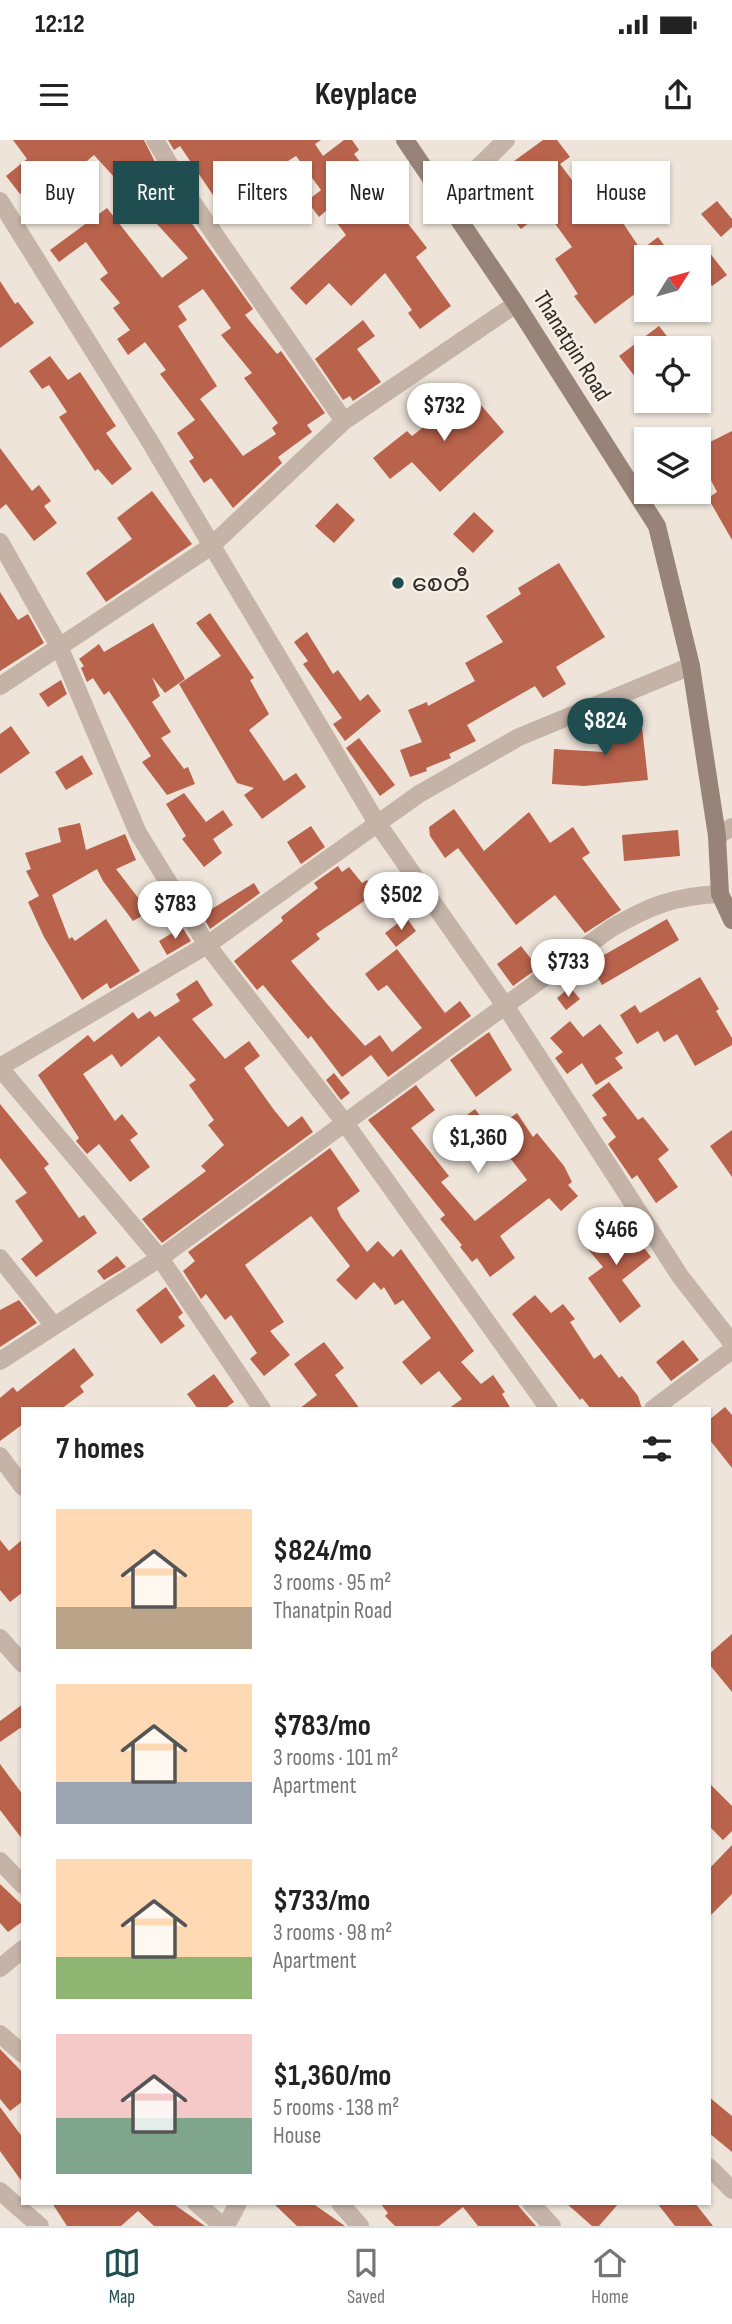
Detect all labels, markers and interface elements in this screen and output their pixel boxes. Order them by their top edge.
text: 12:12 [35,9,85,40]
text: Keyplace [315,75,417,114]
icon: menu [35,76,73,114]
icon: share [659,76,697,114]
chip: Buy [21,161,99,224]
chip: Rent [113,161,199,224]
chip: Filters [213,161,312,224]
chip: New [326,161,409,224]
chip: Apartment [423,161,558,224]
chip: House [572,161,670,224]
north arrow [634,245,710,322]
map controls [634,245,711,504]
street label: Thanatpin Road [527,286,617,406]
button: locate [634,336,711,413]
pin: $732 [403,384,485,443]
text: $732 [423,392,465,420]
button: layers [634,427,711,504]
place label: စေတီ [412,567,470,598]
marker: စေတီ [390,575,406,591]
pin: $824 [564,698,646,758]
text: $824 [583,707,627,735]
pin: $502 [360,872,442,932]
text: $502 [380,881,422,909]
pin: $783 [134,882,216,941]
text: $783 [154,890,196,918]
pin: $733 [527,940,609,999]
text: $733 [547,948,589,976]
pin: $1,360 [421,1116,535,1175]
text: $1,360 [449,1124,507,1152]
pin: $466 [575,1208,657,1267]
text: $466 [594,1216,638,1244]
icon: filters [638,1430,676,1468]
text: 7 homes [56,1431,144,1467]
text: $824/mo [273,1533,372,1569]
icon: home [112,1537,196,1621]
text: 3 rooms · 95 m² [273,1569,392,1597]
text: Thanatpin Road [273,1597,392,1625]
text: $783/mo [273,1708,371,1744]
icon: home [112,1712,196,1796]
text: 3 rooms · 101 m² [273,1744,398,1772]
text: Apartment [273,1772,357,1800]
text: $733/mo [273,1883,370,1919]
icon: home [112,1887,196,1971]
text: 3 rooms · 98 m² [273,1919,392,1947]
text: Apartment [273,1947,357,1975]
text: $1,360/mo [273,2058,391,2094]
icon: home [112,2062,196,2146]
text: 5 rooms · 138 m² [273,2094,399,2122]
text: House [273,2122,321,2150]
tab: Map [103,2244,141,2309]
tab: Saved [347,2244,385,2309]
tab: Home [591,2244,629,2309]

